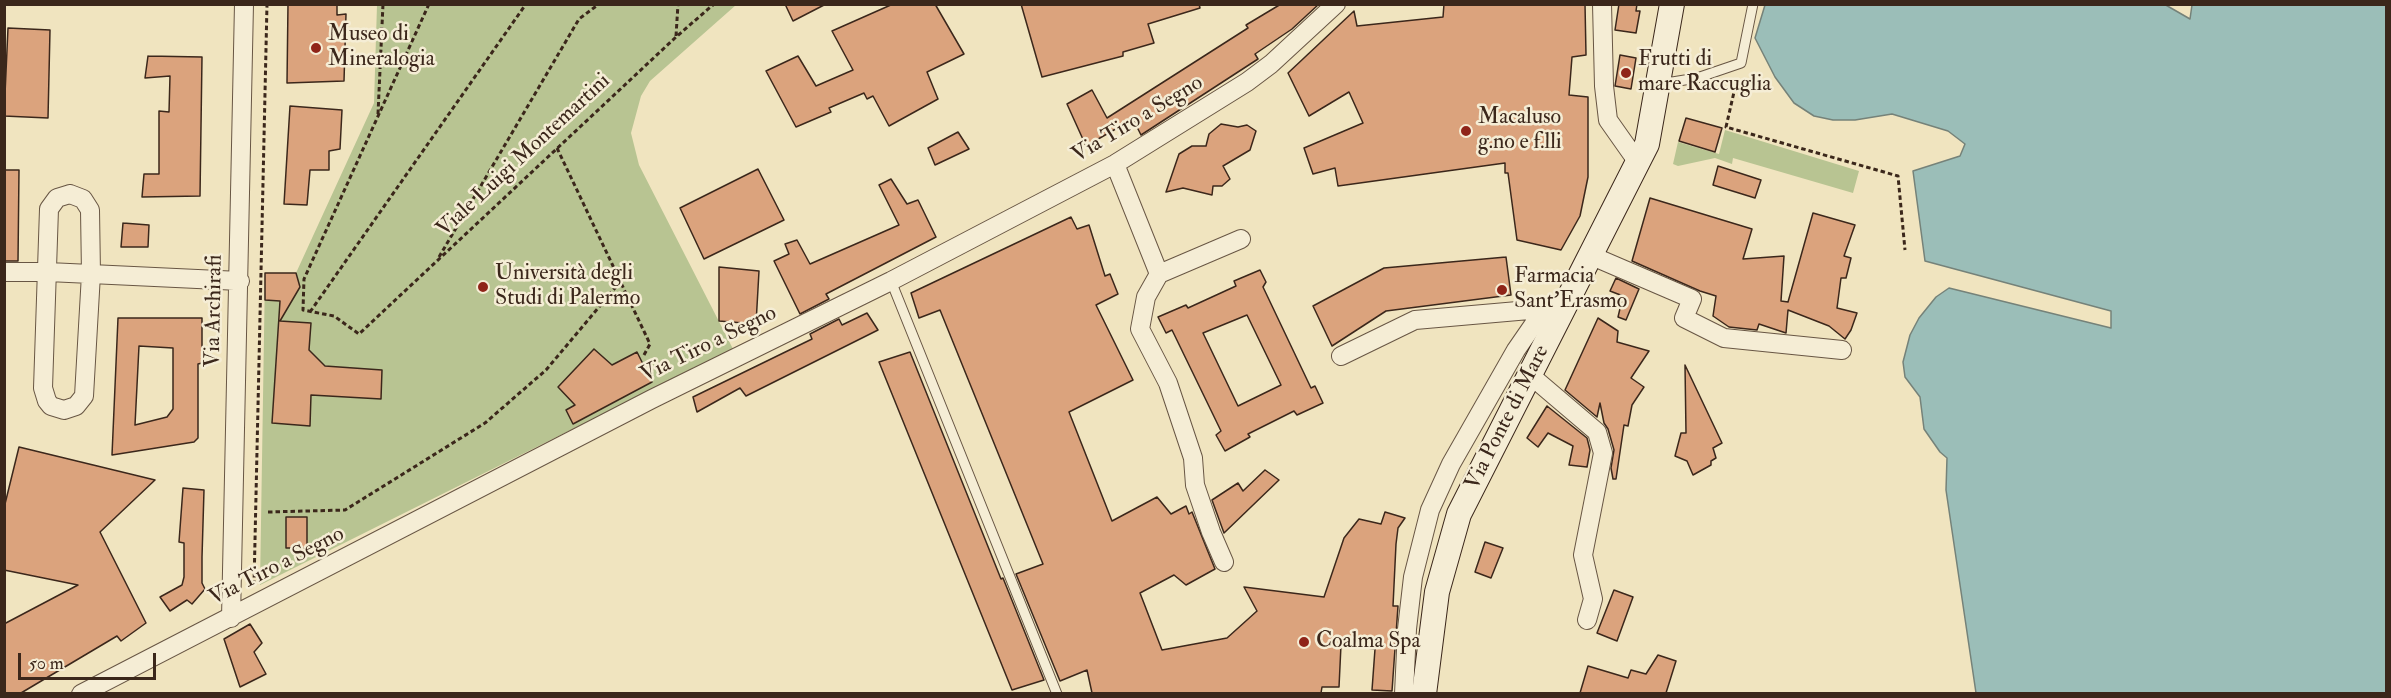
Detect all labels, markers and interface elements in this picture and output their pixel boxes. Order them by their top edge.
place label: Museo di Mineralogia [328,22,435,74]
marker: Museo di Mineralogia [309,41,323,55]
place label: Frutti di mare Raccuglia [1638,47,1771,98]
marker: Frutti di mare Raccuglia [1619,66,1633,80]
street label: Viale Luigi Montemartini [432,69,616,243]
street label: Via Tiro a Segno [1068,71,1208,169]
place label: Macaluso g.no e f.lli [1478,105,1562,156]
marker: Macaluso g.no e f.lli [1459,124,1473,138]
street label: Via Archirafi [201,254,229,368]
place label: Università degli Studi di Palermo [495,261,640,312]
place label: Farmacia Sant'Erasmo [1514,264,1627,316]
marker: Università degli Studi di Palermo [476,280,490,294]
marker: Farmacia Sant'Erasmo [1495,283,1509,297]
street label: Via Tiro a Segno [637,301,781,389]
street label: Via Ponte di Mare [1460,341,1556,495]
street label: Via Tiro a Segno [205,522,349,612]
place label: Coalma Spa [1316,629,1421,655]
marker: Coalma Spa [1297,635,1311,649]
scale bar [21,641,159,679]
text: 50 m [29,652,64,675]

